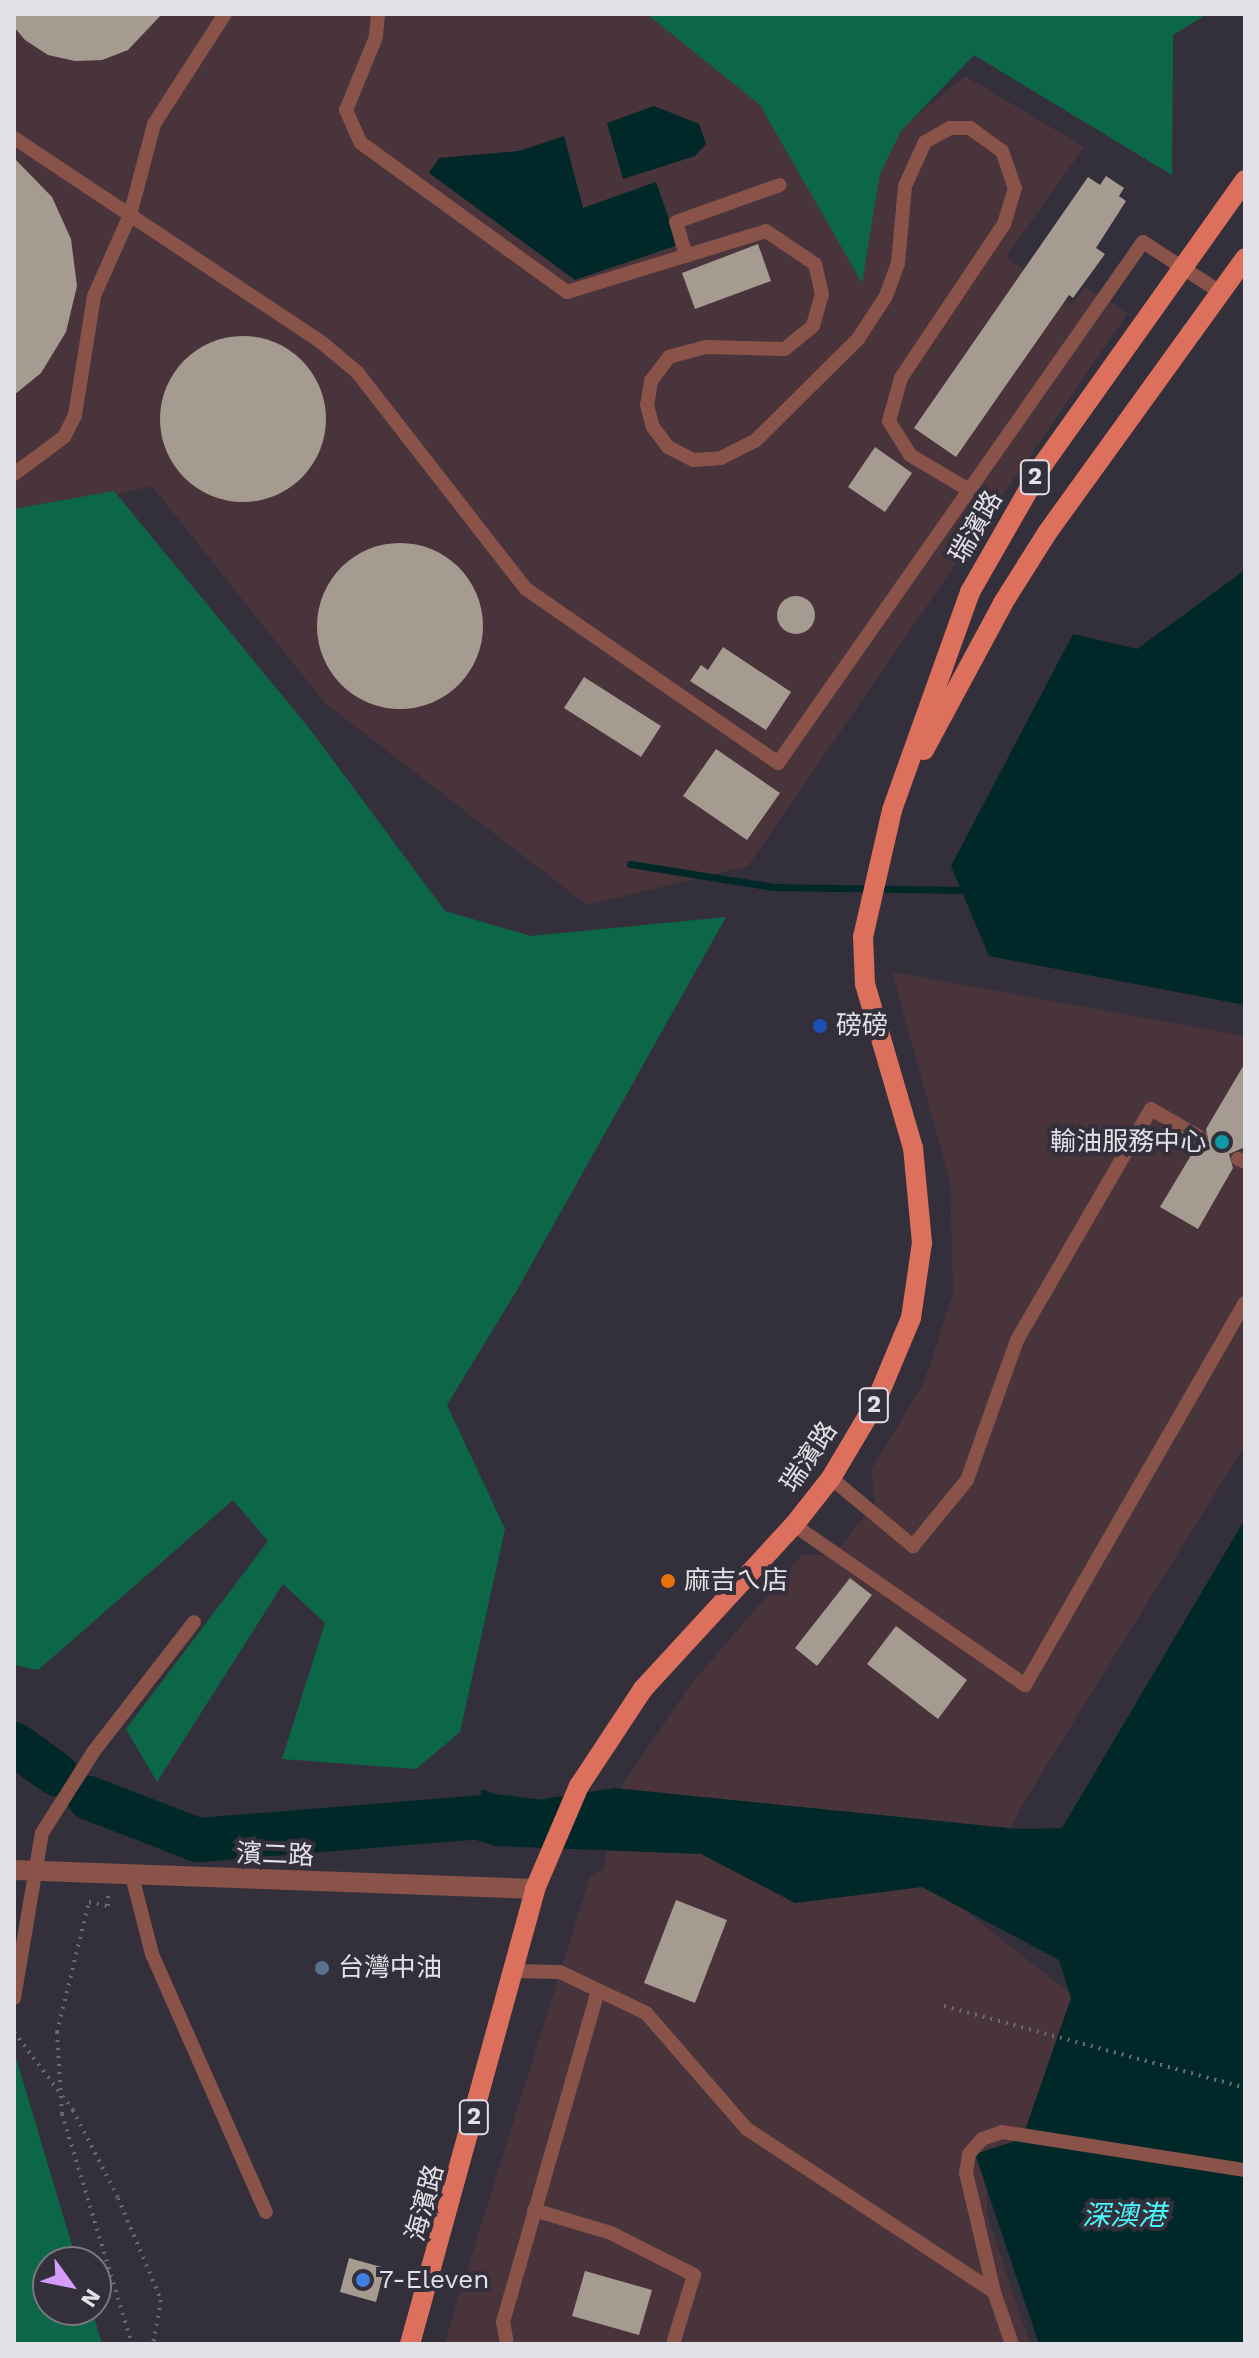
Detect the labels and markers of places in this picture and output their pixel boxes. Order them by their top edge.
place label: 磅磅 [836,1010,888,1042]
marker: 磅磅 [811,1017,829,1035]
place label: 輸油服務中心 [1050,1126,1206,1158]
marker: 輸油服務中心 [1213,1133,1231,1151]
place label: 麻吉ㄟ店 [684,1565,788,1597]
marker: 麻吉ㄟ店 [659,1572,677,1590]
place label: 台灣中油 [338,1952,442,1984]
marker: 台灣中油 [313,1959,331,1977]
place label: 7-Eleven [379,2264,489,2296]
marker: 7-Eleven [354,2271,372,2289]

